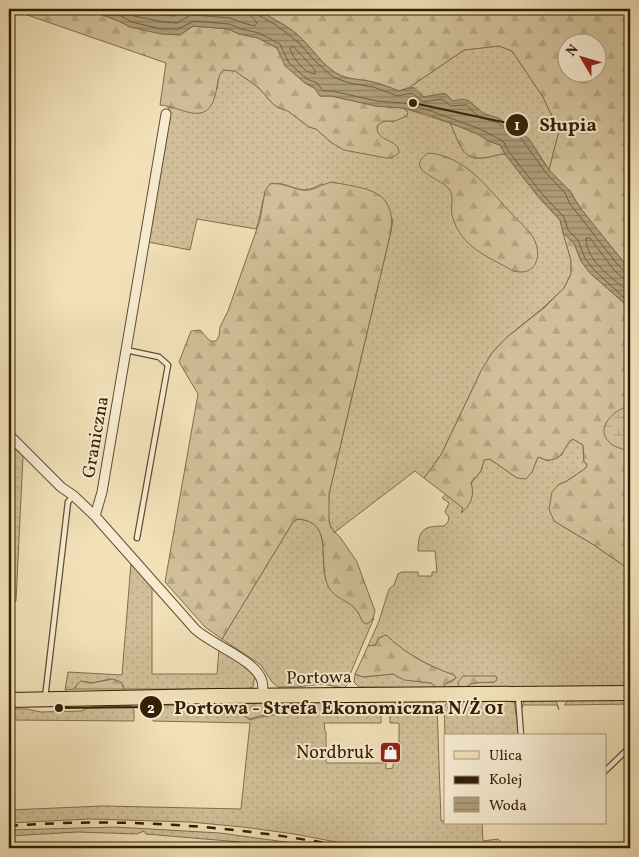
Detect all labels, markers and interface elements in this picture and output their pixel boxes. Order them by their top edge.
north arrow [556,32,606,82]
text: N [562,41,584,61]
callout: Słupia [504,108,607,142]
text: Słupia [539,113,597,139]
text: 1 [514,116,520,137]
street label: Graniczna [77,394,116,480]
street label: Portowa [286,665,352,692]
callout: Portowa - Strefa Ekonomiczna N/Ż 01 [139,690,515,724]
text: Portowa - Strefa Ekonomiczna N/Ż 01 [174,696,504,722]
text: 2 [147,699,155,720]
legend [444,734,606,824]
shop icon: Nordbruk [378,740,402,764]
place label: Nordbruk [296,741,374,766]
text: Ulica [489,746,522,767]
text: Kolej [489,770,522,791]
text: Woda [489,796,527,817]

